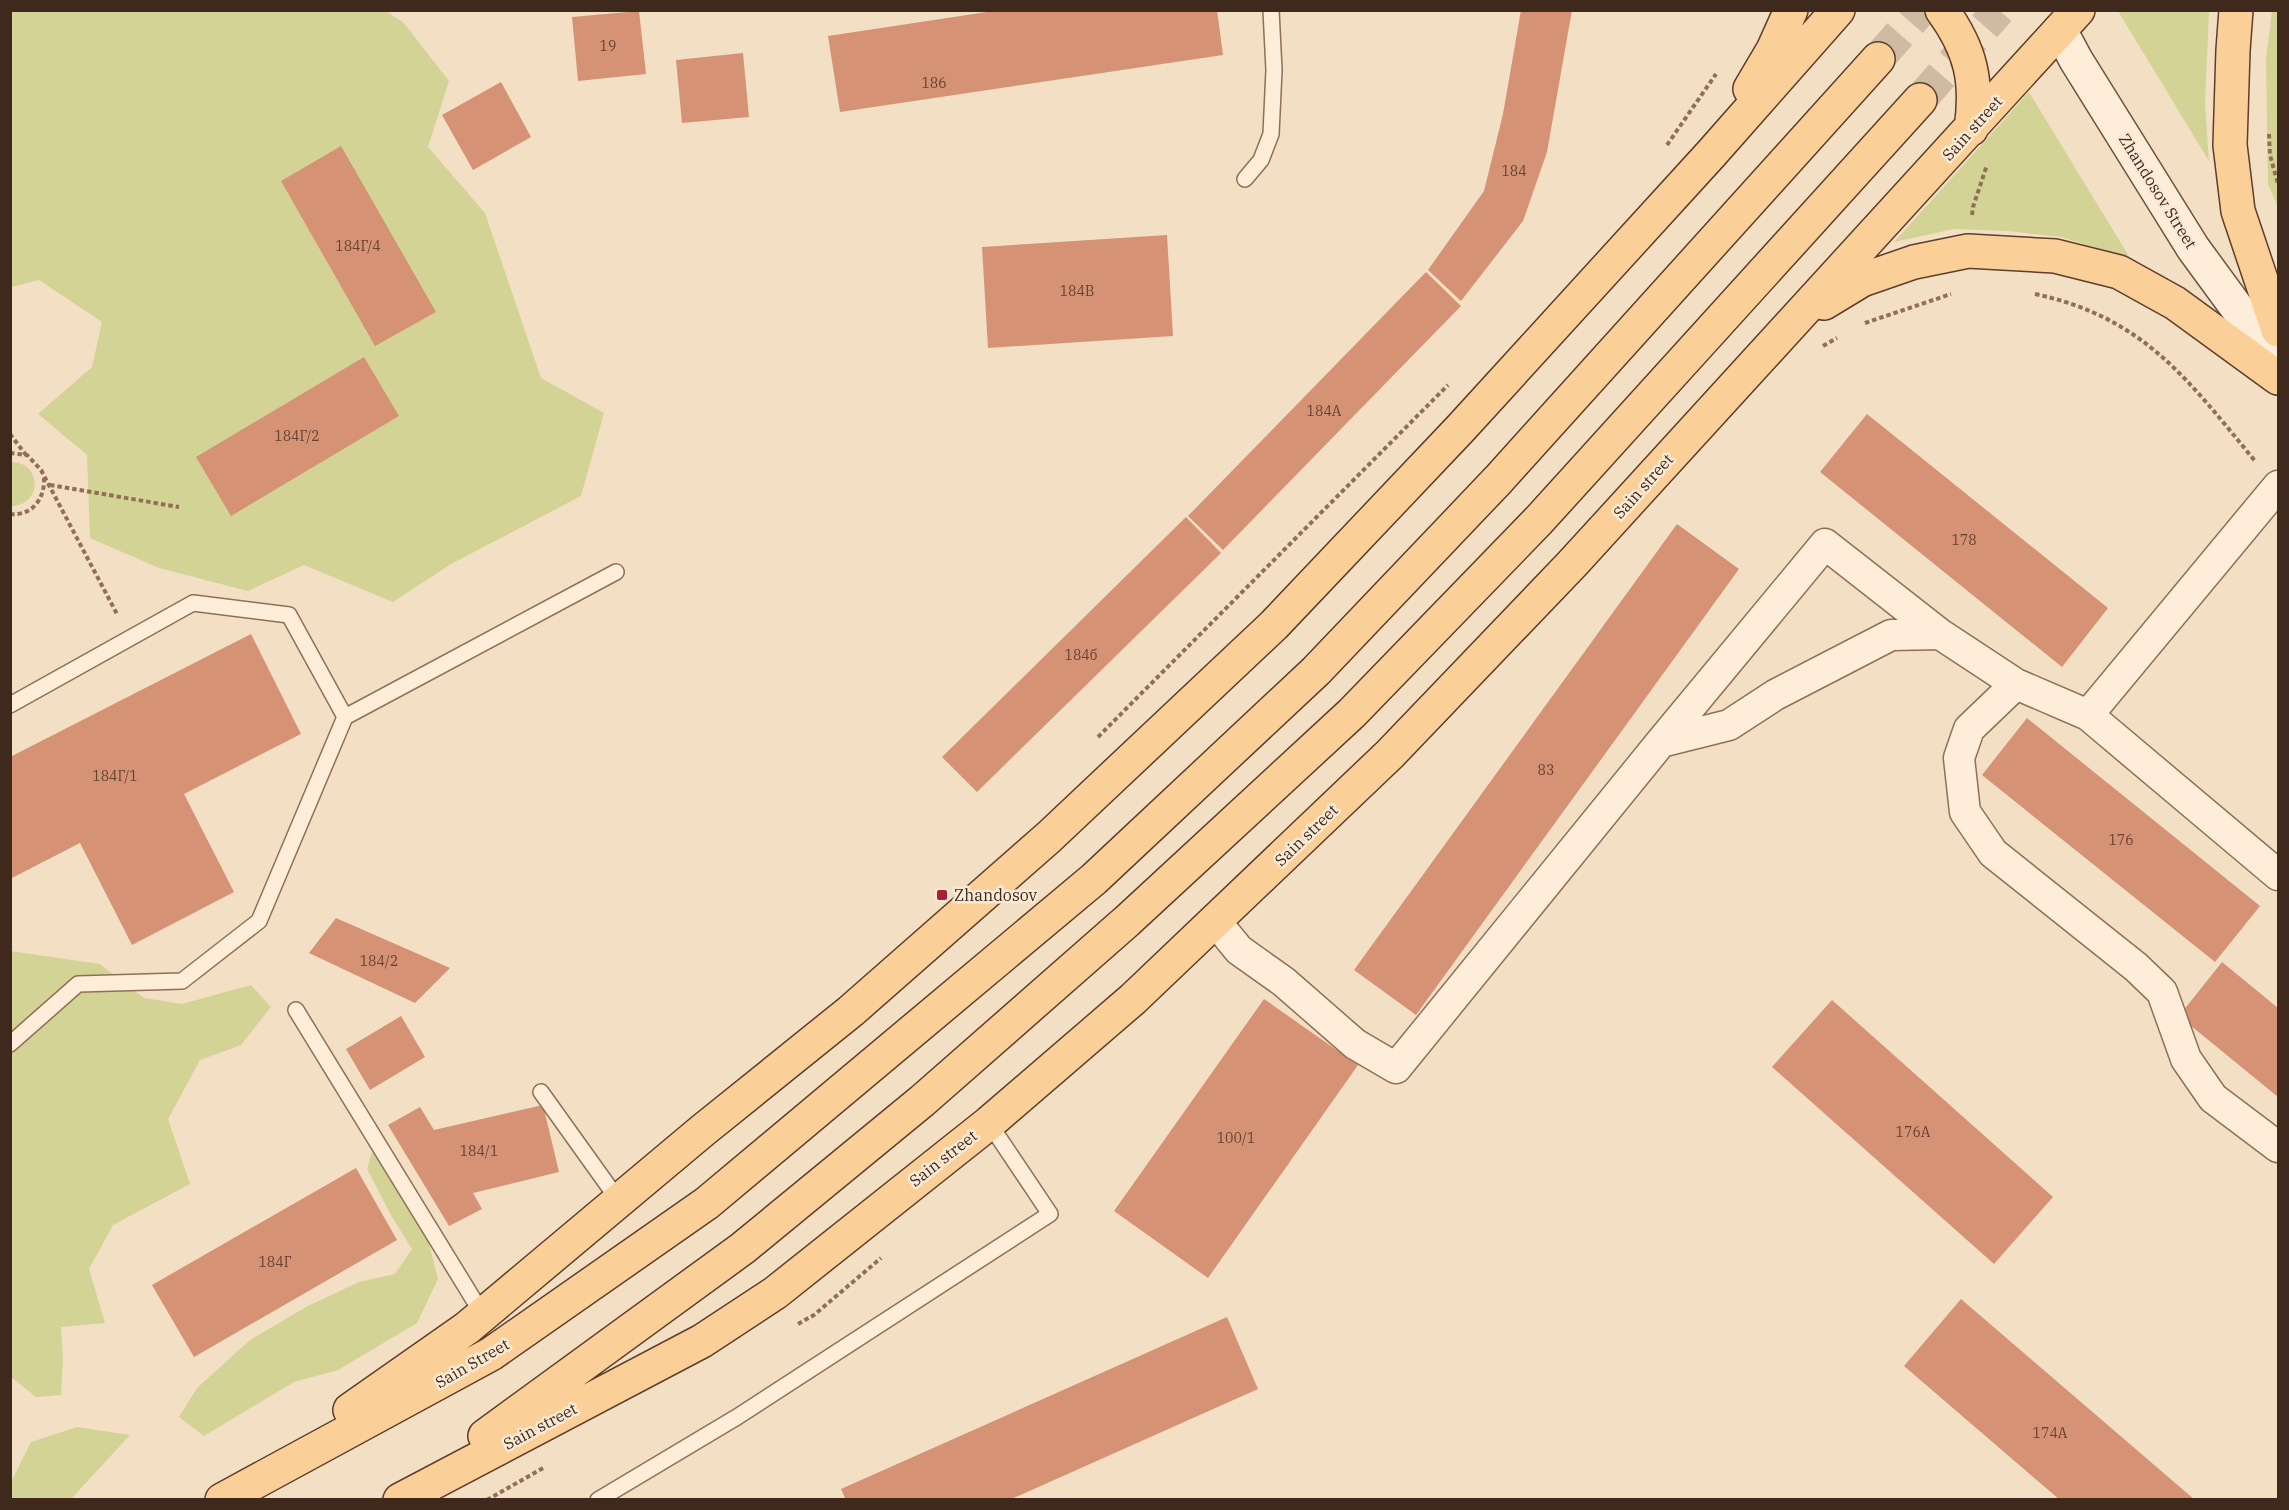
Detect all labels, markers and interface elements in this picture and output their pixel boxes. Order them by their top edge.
house number: 19 [600,37,616,55]
house number: 186 [921,74,947,92]
street label: Sain street [1938,91,2007,165]
street label: Zhandosov Street [2115,130,2202,252]
house number: 184 [1501,162,1527,180]
house number: 184Г/4 [335,237,381,255]
house number: 184В [1060,282,1094,300]
house number: 184А [1307,402,1342,420]
house number: 184Г/2 [274,427,320,445]
street label: Sain street [1609,449,1678,523]
house number: 178 [1951,531,1977,549]
house number: 184б [1065,646,1098,664]
house number: 83 [1538,761,1554,779]
house number: 184Г/1 [92,767,138,785]
street label: Sain street [1270,800,1342,870]
house number: 176 [2108,831,2134,849]
place label: Zhandosov [954,885,1038,905]
marker: Zhandosov [935,888,949,902]
house number: 184/2 [360,952,398,970]
house number: 176А [1896,1123,1931,1141]
street label: Sain street [905,1125,981,1191]
house number: 100/1 [1217,1129,1255,1147]
house number: 184/1 [460,1142,498,1160]
house number: 184Г [258,1253,292,1271]
street label: Sain Street [431,1334,513,1392]
street label: Sain street [500,1398,580,1454]
house number: 174А [2033,1424,2068,1442]

